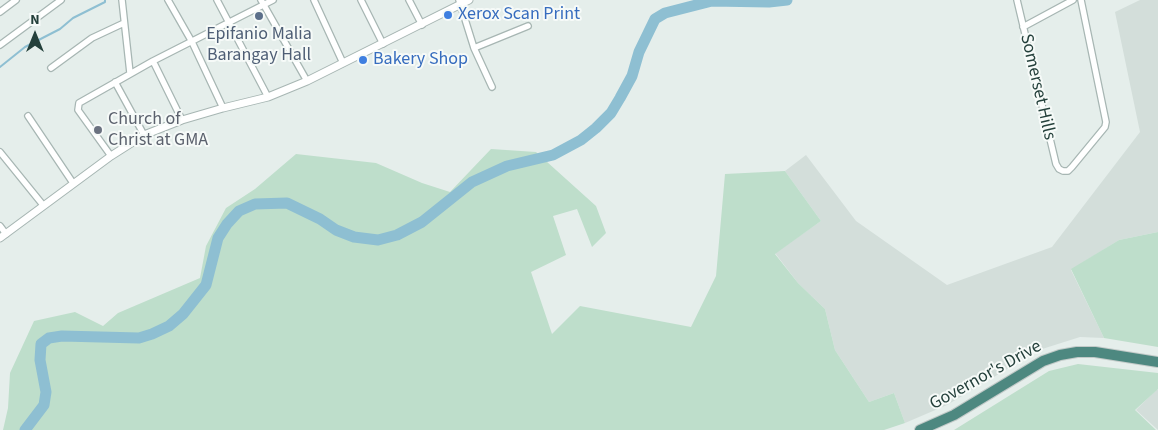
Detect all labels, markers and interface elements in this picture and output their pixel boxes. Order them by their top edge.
place label: Xerox Scan Print [458,4,580,26]
marker: Xerox Scan Print [442,9,454,21]
north arrow [10,10,60,60]
text: N [30,10,40,30]
marker: Epifanio Malia Barangay Hall [253,10,265,22]
place label: Epifanio Malia Barangay Hall [206,24,312,66]
street label: Somerset Hills [1014,32,1060,142]
place label: Bakery Shop [373,49,468,71]
marker: Bakery Shop [357,54,369,66]
place label: Church of Christ at GMA [108,109,208,152]
marker: Church of Christ at GMA [92,124,104,136]
street label: Governor's Drive [926,336,1046,416]

